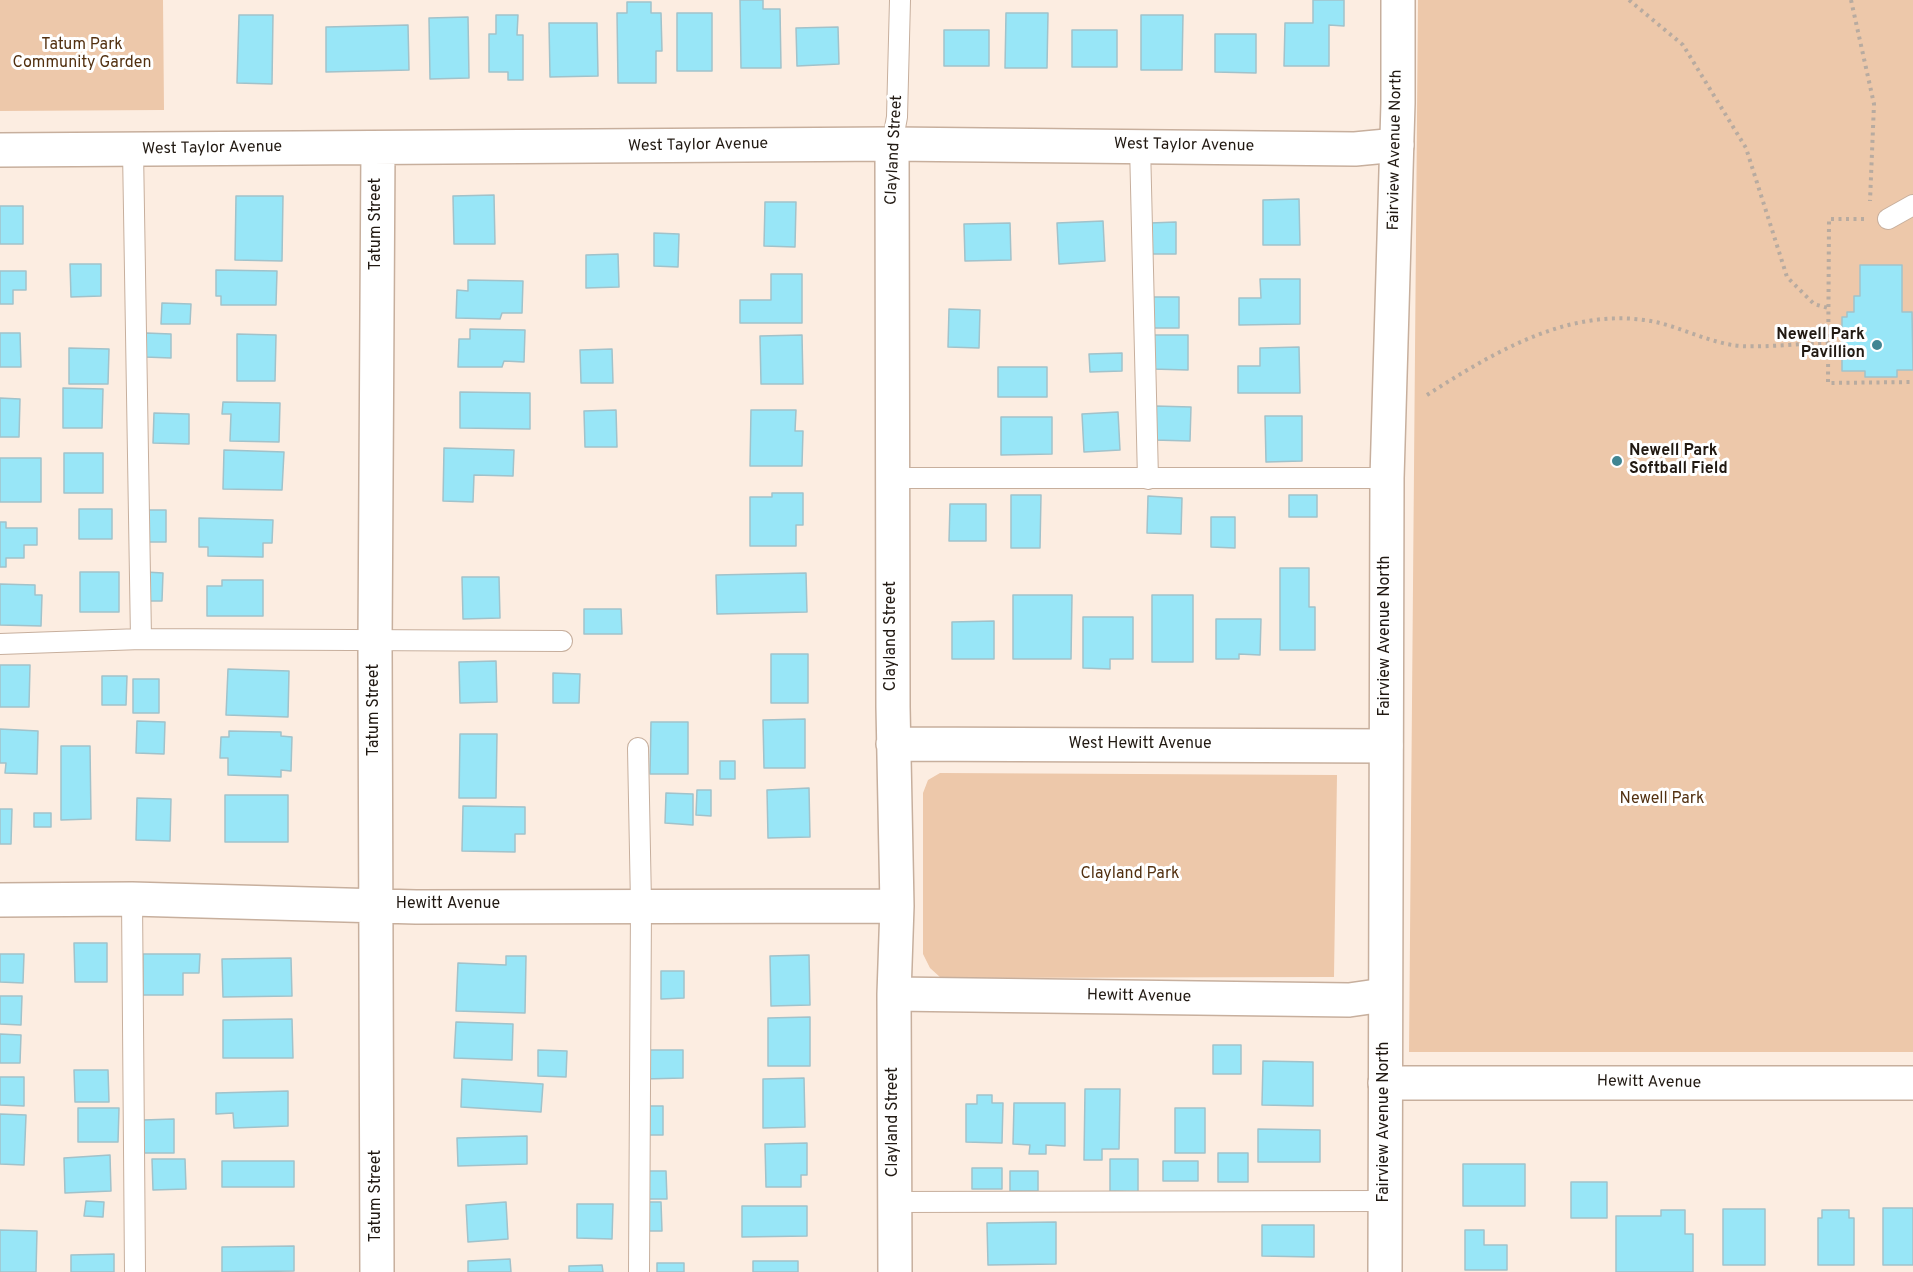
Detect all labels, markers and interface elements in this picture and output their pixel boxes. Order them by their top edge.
park label: Tatum Park Community Garden [13,36,151,74]
street label: Fairview Avenue North [1385,69,1407,231]
street label: Clayland Street [883,94,907,206]
street label: West Taylor Avenue [628,135,768,157]
street label: West Taylor Avenue [1114,135,1254,157]
street label: West Taylor Avenue [142,138,282,160]
street label: Tatum Street [367,178,387,270]
place label: Newell Park Pavillion [1776,326,1865,364]
marker: Newell Park Pavillion [1870,338,1884,352]
place label: Newell Park Softball Field [1629,442,1728,480]
marker: Newell Park Softball Field [1610,454,1624,468]
street label: Fairview Avenue North [1376,555,1396,717]
street label: Clayland Street [882,581,902,691]
street label: Tatum Street [365,664,385,756]
street label: West Hewitt Avenue [1068,735,1212,755]
park label: Newell Park [1620,790,1704,810]
park label: Clayland Park [1080,865,1180,885]
street label: Hewitt Avenue [396,895,500,915]
street label: Hewitt Avenue [1087,986,1191,1008]
street label: Fairview Avenue North [1375,1041,1395,1203]
street label: Clayland Street [884,1067,904,1177]
street label: Hewitt Avenue [1597,1072,1701,1094]
street label: Tatum Street [367,1150,387,1242]

